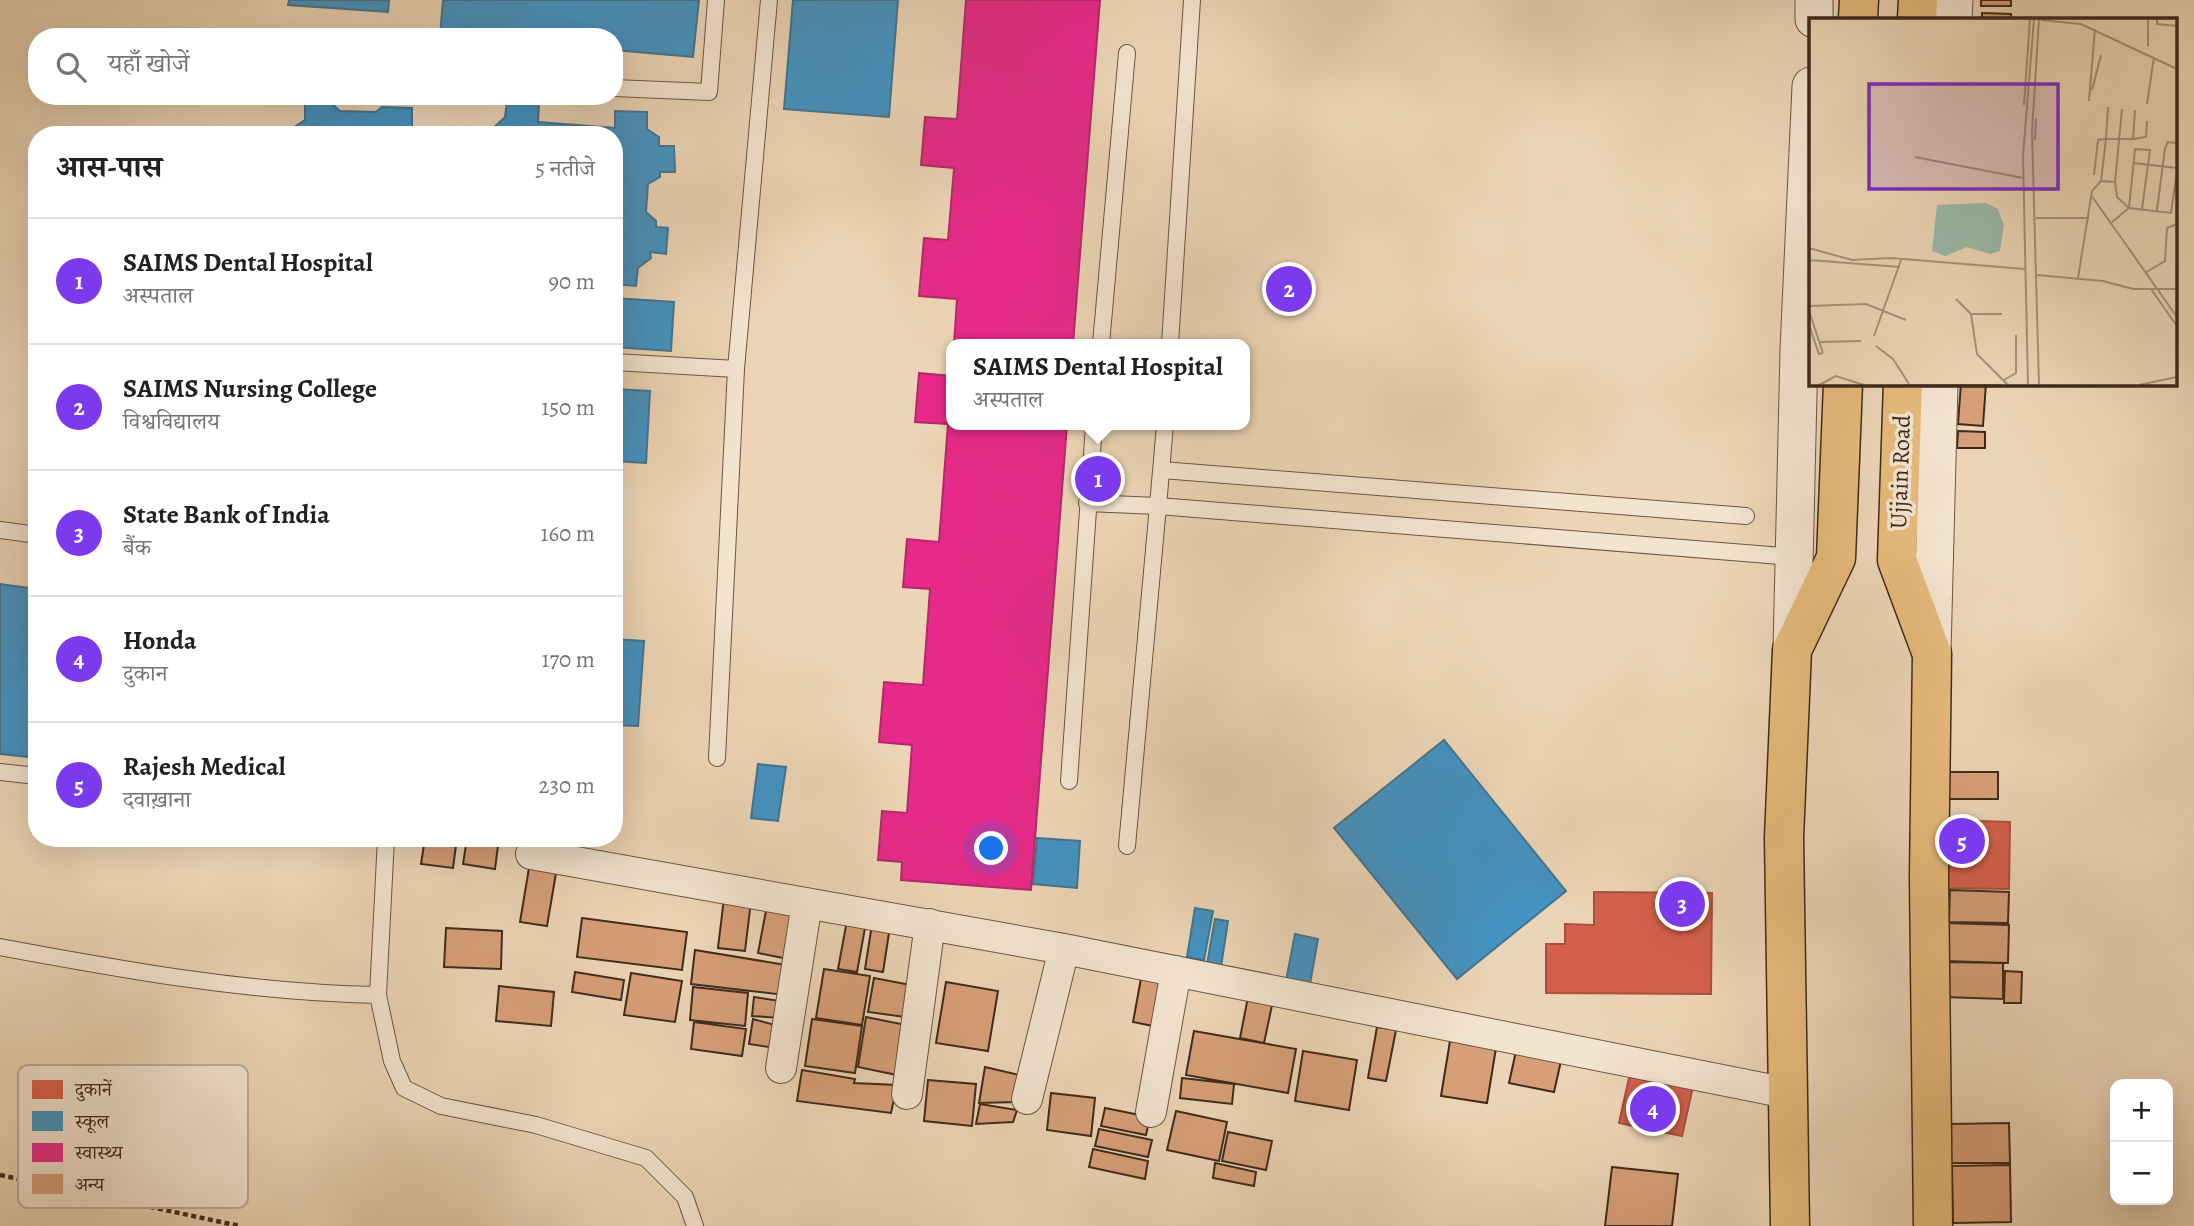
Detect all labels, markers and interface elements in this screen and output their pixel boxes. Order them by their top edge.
inset map [1809,18,2176,385]
search box [28,28,623,105]
text: यहाँ खोजें [108,46,189,81]
icon: search [52,48,90,86]
text: आस-पास [56,147,162,187]
text: 5 नतीजे [535,153,595,184]
text: SAIMS Dental Hospital [123,245,373,280]
pin: 2 [1266,263,1312,315]
text: 1 [75,266,83,297]
text: 90 m [549,266,595,297]
text: अस्पताल [123,280,193,311]
popup [946,339,1250,430]
text: SAIMS Dental Hospital [973,349,1223,384]
text: SAIMS Nursing College [123,371,377,406]
text: अस्पताल [973,384,1043,415]
text: 2 [73,392,85,423]
text: 150 m [541,392,595,423]
text: विश्वविद्यालय [123,406,220,437]
street label: Ujjain Road [1882,414,1918,530]
pin: 1 [1075,453,1121,505]
text: State Bank of India [123,497,330,532]
text: 3 [74,518,84,549]
text: 160 m [541,518,595,549]
text: बैंक [123,532,151,563]
text: Honda [123,623,196,658]
text: 4 [74,644,84,675]
text: 170 m [542,644,595,675]
text: दुकान [123,658,167,689]
text: Rajesh Medical [123,749,286,784]
text: 5 [74,770,84,801]
text: 230 m [539,770,595,801]
text: दवाख़ाना [123,784,191,815]
pin: 5 [1939,815,1985,867]
your location [974,831,1008,865]
pin: 3 [1659,878,1705,930]
legend [18,1065,248,1208]
text: दुकानें [74,1077,113,1103]
map controls [2110,1079,2173,1205]
button: + [2110,1079,2173,1142]
pin: 4 [1630,1083,1676,1135]
text: स्कूल [74,1109,110,1135]
text: स्वास्थ्य [74,1140,124,1166]
button: − [2110,1142,2173,1205]
text: अन्य [75,1172,105,1198]

